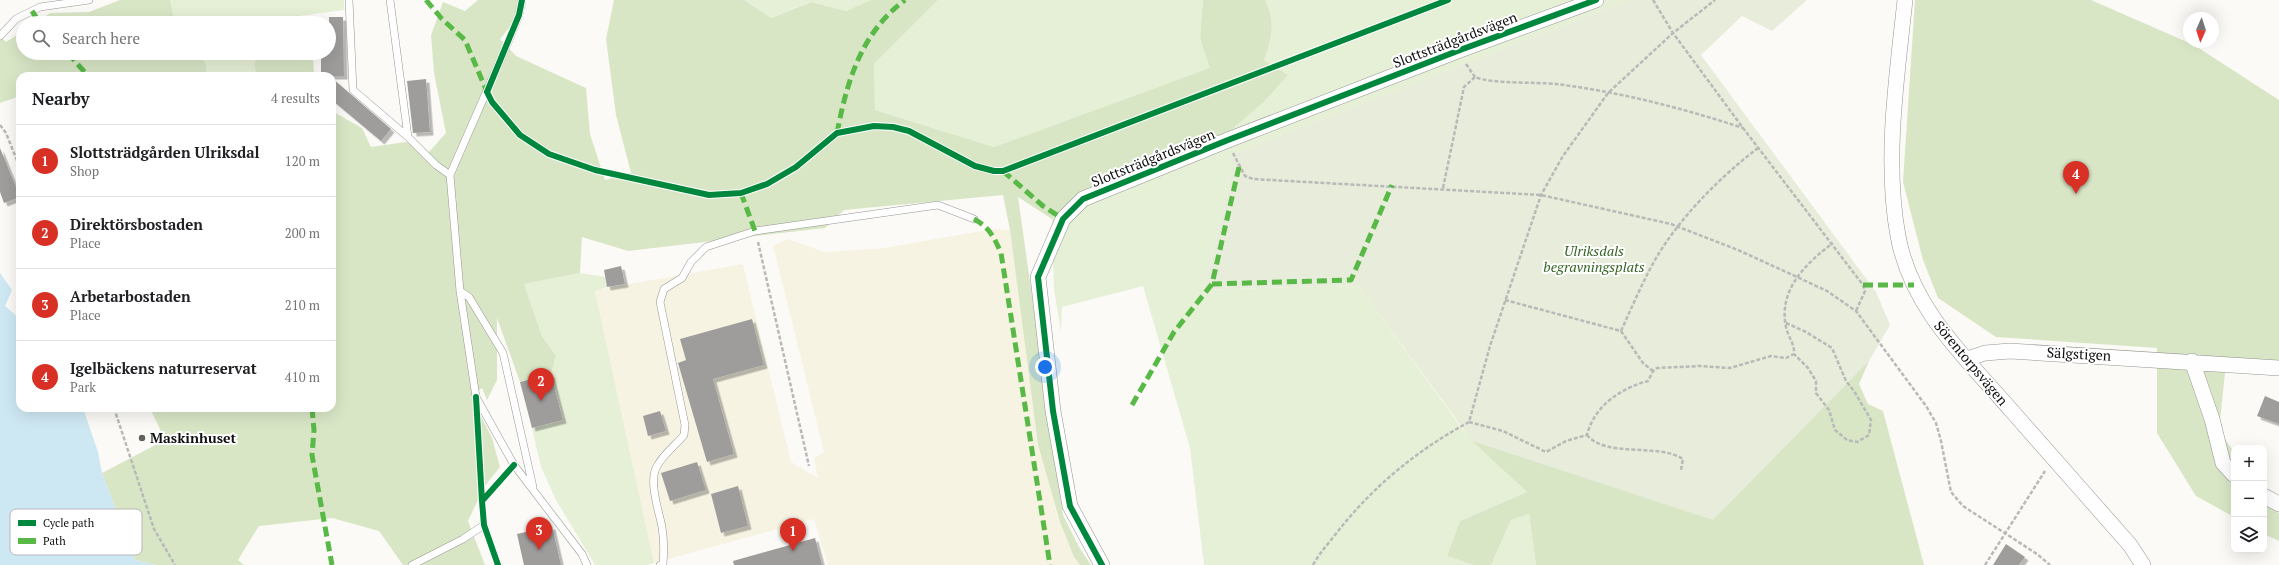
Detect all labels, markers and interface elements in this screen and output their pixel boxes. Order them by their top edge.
street label: Slottsträdgårdsvägen [1390,7,1520,72]
north arrow [2183,12,2219,48]
search box [16,16,336,60]
icon: search [30,27,52,49]
text: Search here [62,28,140,48]
text: Nearby [32,87,90,110]
text: 4 results [271,89,320,107]
street label: Slottsträdgårdsvägen [1088,124,1218,191]
text: Slottsträdgården Ulriksdal [70,142,260,162]
text: 1 [41,152,49,170]
text: 120 m [285,152,320,170]
pin: 4 [2063,161,2089,194]
text: Shop [70,162,99,180]
text: Direktörsbostaden [70,214,203,234]
text: 2 [41,224,49,242]
text: 200 m [285,224,320,242]
text: Place [70,234,101,252]
park label: Ulriksdals begravningsplats [1543,241,1645,276]
text: Arbetarbostaden [70,286,191,306]
text: 3 [41,296,49,314]
text: 210 m [285,296,320,314]
text: Place [70,306,101,324]
street label: Sörentorpsvägen [1930,316,2013,410]
street label: Sälgstigen [2046,342,2112,365]
your location [1035,357,1055,377]
text: Igelbäckens naturreservat [70,358,257,378]
text: 4 [41,368,49,386]
text: 410 m [285,368,320,386]
pin: 2 [528,368,554,401]
text: Park [70,378,96,396]
place label: Maskinhuset [150,428,236,447]
marker: Maskinhuset [137,433,147,443]
map controls [2231,445,2267,553]
button: + [2231,445,2267,481]
button: − [2231,481,2267,517]
legend [10,509,142,555]
text: Cycle path [43,516,95,530]
pin: 3 [526,517,552,550]
button: layers [2231,517,2267,553]
pin: 1 [780,518,806,551]
text: Path [43,534,66,548]

